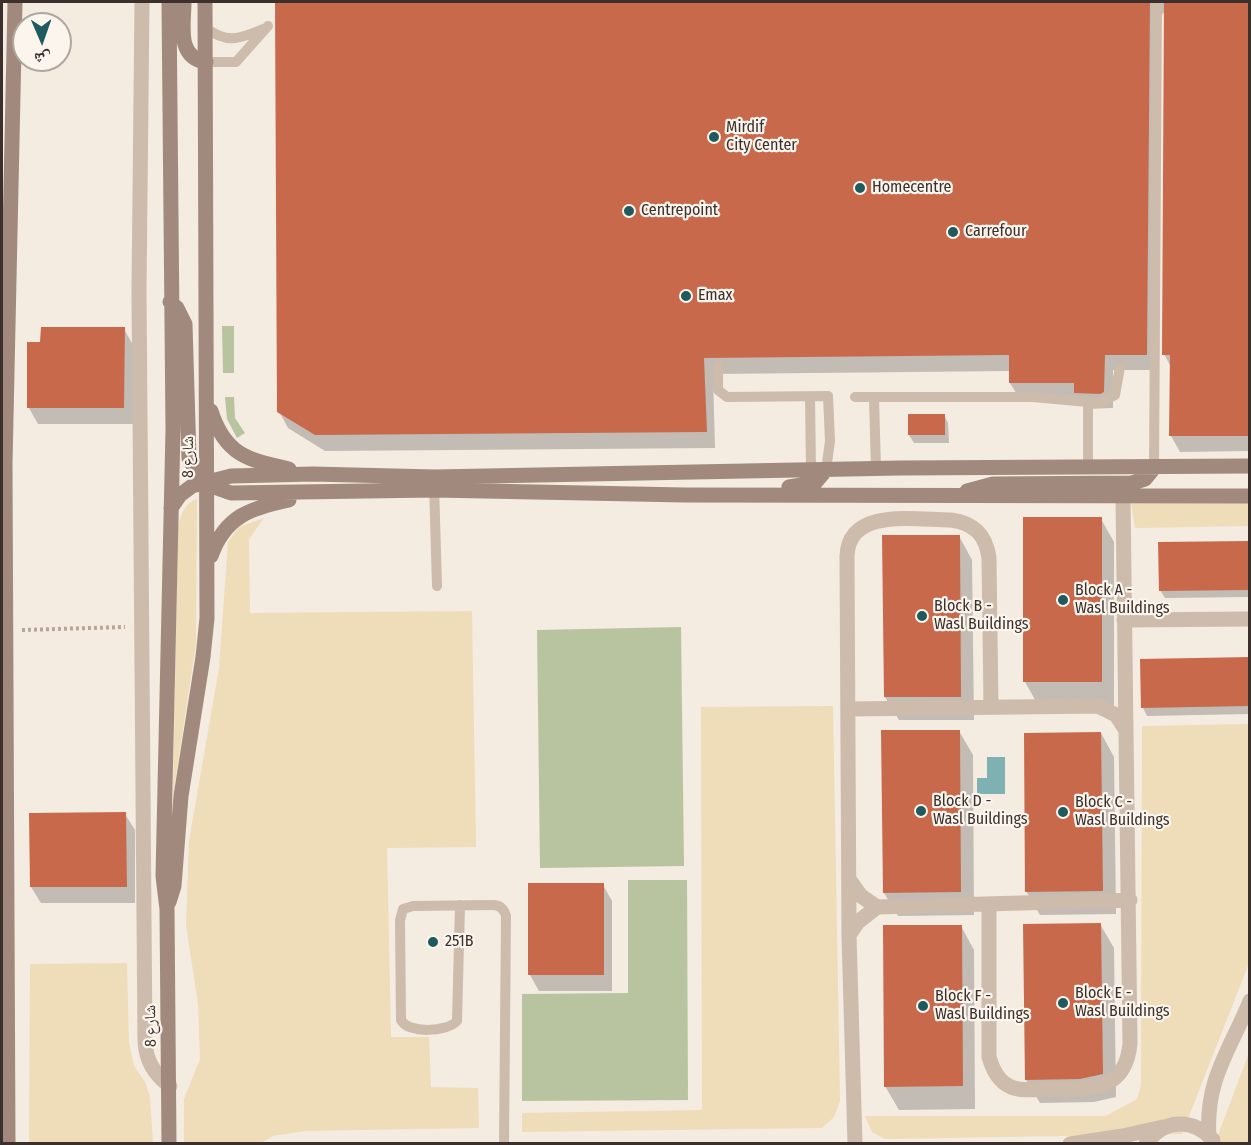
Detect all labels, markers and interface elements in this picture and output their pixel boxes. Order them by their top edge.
north arrow [12,12,72,72]
text: ش [34,49,51,68]
place label: Mirdif City Center [726,118,797,156]
marker: Mirdif City Center [707,130,721,144]
place label: Homecentre [872,178,951,198]
marker: Homecentre [853,181,867,195]
place label: Centrepoint [641,201,718,221]
marker: Centrepoint [622,204,636,218]
place label: Carrefour [965,222,1027,242]
marker: Carrefour [946,225,960,239]
place label: Emax [698,286,732,306]
marker: Emax [679,289,693,303]
street label: شارع 8 [179,436,199,478]
place label: Block A - Wasl Buildings [1075,581,1170,619]
marker: Block A - Wasl Buildings [1056,593,1070,607]
place label: Block B - Wasl Buildings [934,597,1029,635]
marker: Block B - Wasl Buildings [915,609,929,623]
place label: Block D - Wasl Buildings [933,792,1028,830]
place label: Block C - Wasl Buildings [1075,793,1170,831]
marker: Block D - Wasl Buildings [914,804,928,818]
marker: Block C - Wasl Buildings [1056,805,1070,819]
place label: 251B [445,932,474,952]
marker: 251B [426,935,440,949]
place label: Block E - Wasl Buildings [1075,984,1170,1022]
place label: Block F - Wasl Buildings [935,987,1030,1025]
marker: Block E - Wasl Buildings [1056,996,1070,1010]
marker: Block F - Wasl Buildings [916,999,930,1013]
street label: شارع 8 [141,1005,161,1047]

